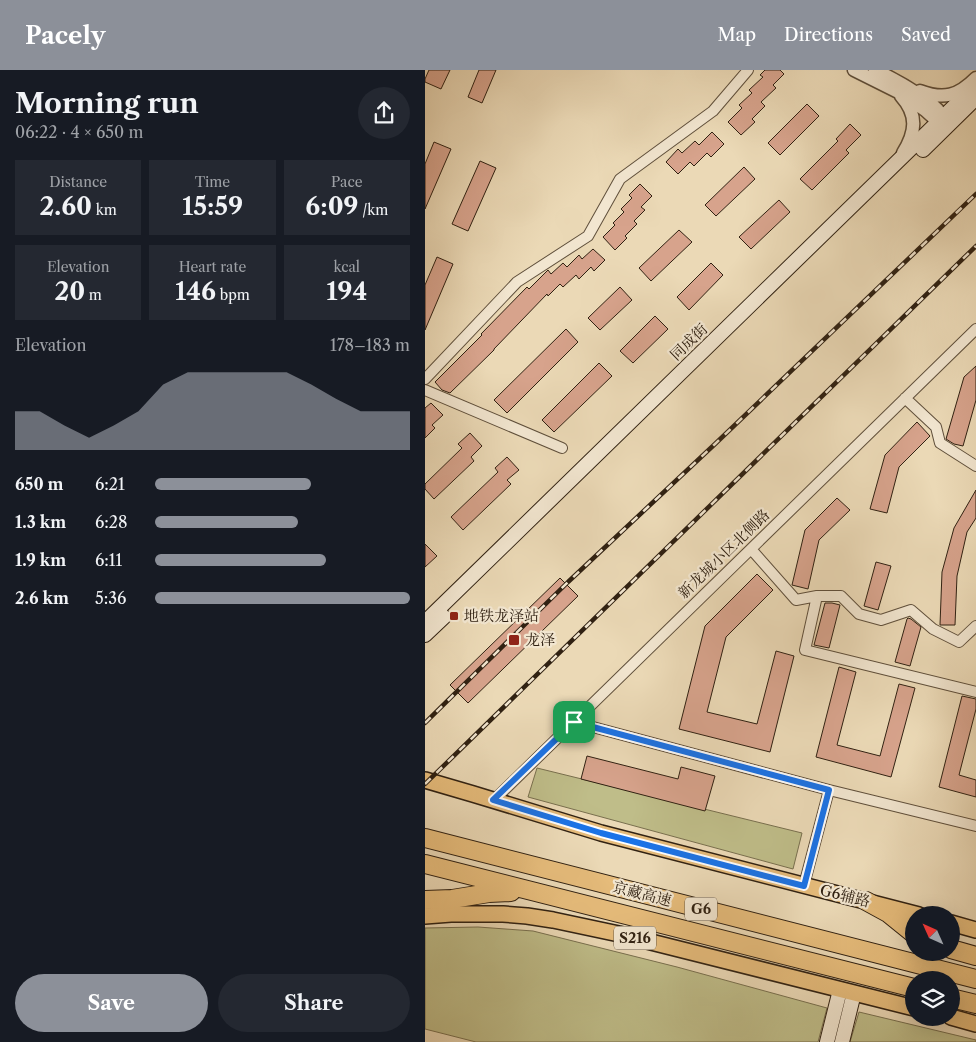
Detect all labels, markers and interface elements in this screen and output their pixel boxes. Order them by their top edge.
text: Pacely [25,21,105,50]
text: Map [717,24,756,46]
text: Directions [784,24,873,46]
text: Saved [901,24,951,46]
text: Morning run [15,86,199,120]
button: share [358,87,410,139]
text: 06:22 · 4 × 650 m [15,122,143,142]
text: Distance [49,173,107,191]
text: Time [195,173,230,191]
text: Pace [331,173,363,191]
text: 2.60 [39,191,92,222]
text: 15:59 [182,191,243,222]
text: 6:09 [305,191,358,222]
text: km [92,201,117,219]
text: /km [358,201,388,219]
text: Elevation [47,258,109,276]
text: Heart rate [179,258,246,276]
text: kcal [334,258,360,276]
text: 20 [54,276,85,307]
text: 146 [175,276,216,307]
text: 194 [326,276,367,307]
text: m [85,286,102,304]
text: bpm [216,286,250,304]
street label: 同成街 [666,319,711,364]
text: Elevation [15,335,86,355]
text: 178–183 m [330,335,410,355]
text: 650 m [15,474,64,494]
text: 6:21 [95,474,125,494]
street label: 新龙城小区北侧路 [674,505,773,602]
text: 1.3 km [15,512,66,532]
text: 6:28 [95,512,128,532]
text: 1.9 km [15,550,66,570]
text: 6:11 [95,550,122,570]
text: 2.6 km [15,588,69,608]
text: 5:36 [95,588,126,608]
place label: 地铁龙泽站 [464,606,539,625]
marker: 地铁龙泽站 [448,610,460,622]
place label: 龙泽 [525,630,555,649]
marker: 龙泽 [507,633,521,647]
pin [553,701,595,743]
icon: arrive [560,708,588,736]
street label: 京藏高速 [611,877,674,910]
street label: G6辅路 [818,880,872,911]
road number: G6 [685,898,717,921]
north arrow [905,906,960,961]
map controls [905,906,960,1026]
road number: S216 [614,926,656,950]
button: layers [905,971,960,1026]
button: Save [15,974,208,1032]
button: Share [218,974,410,1032]

